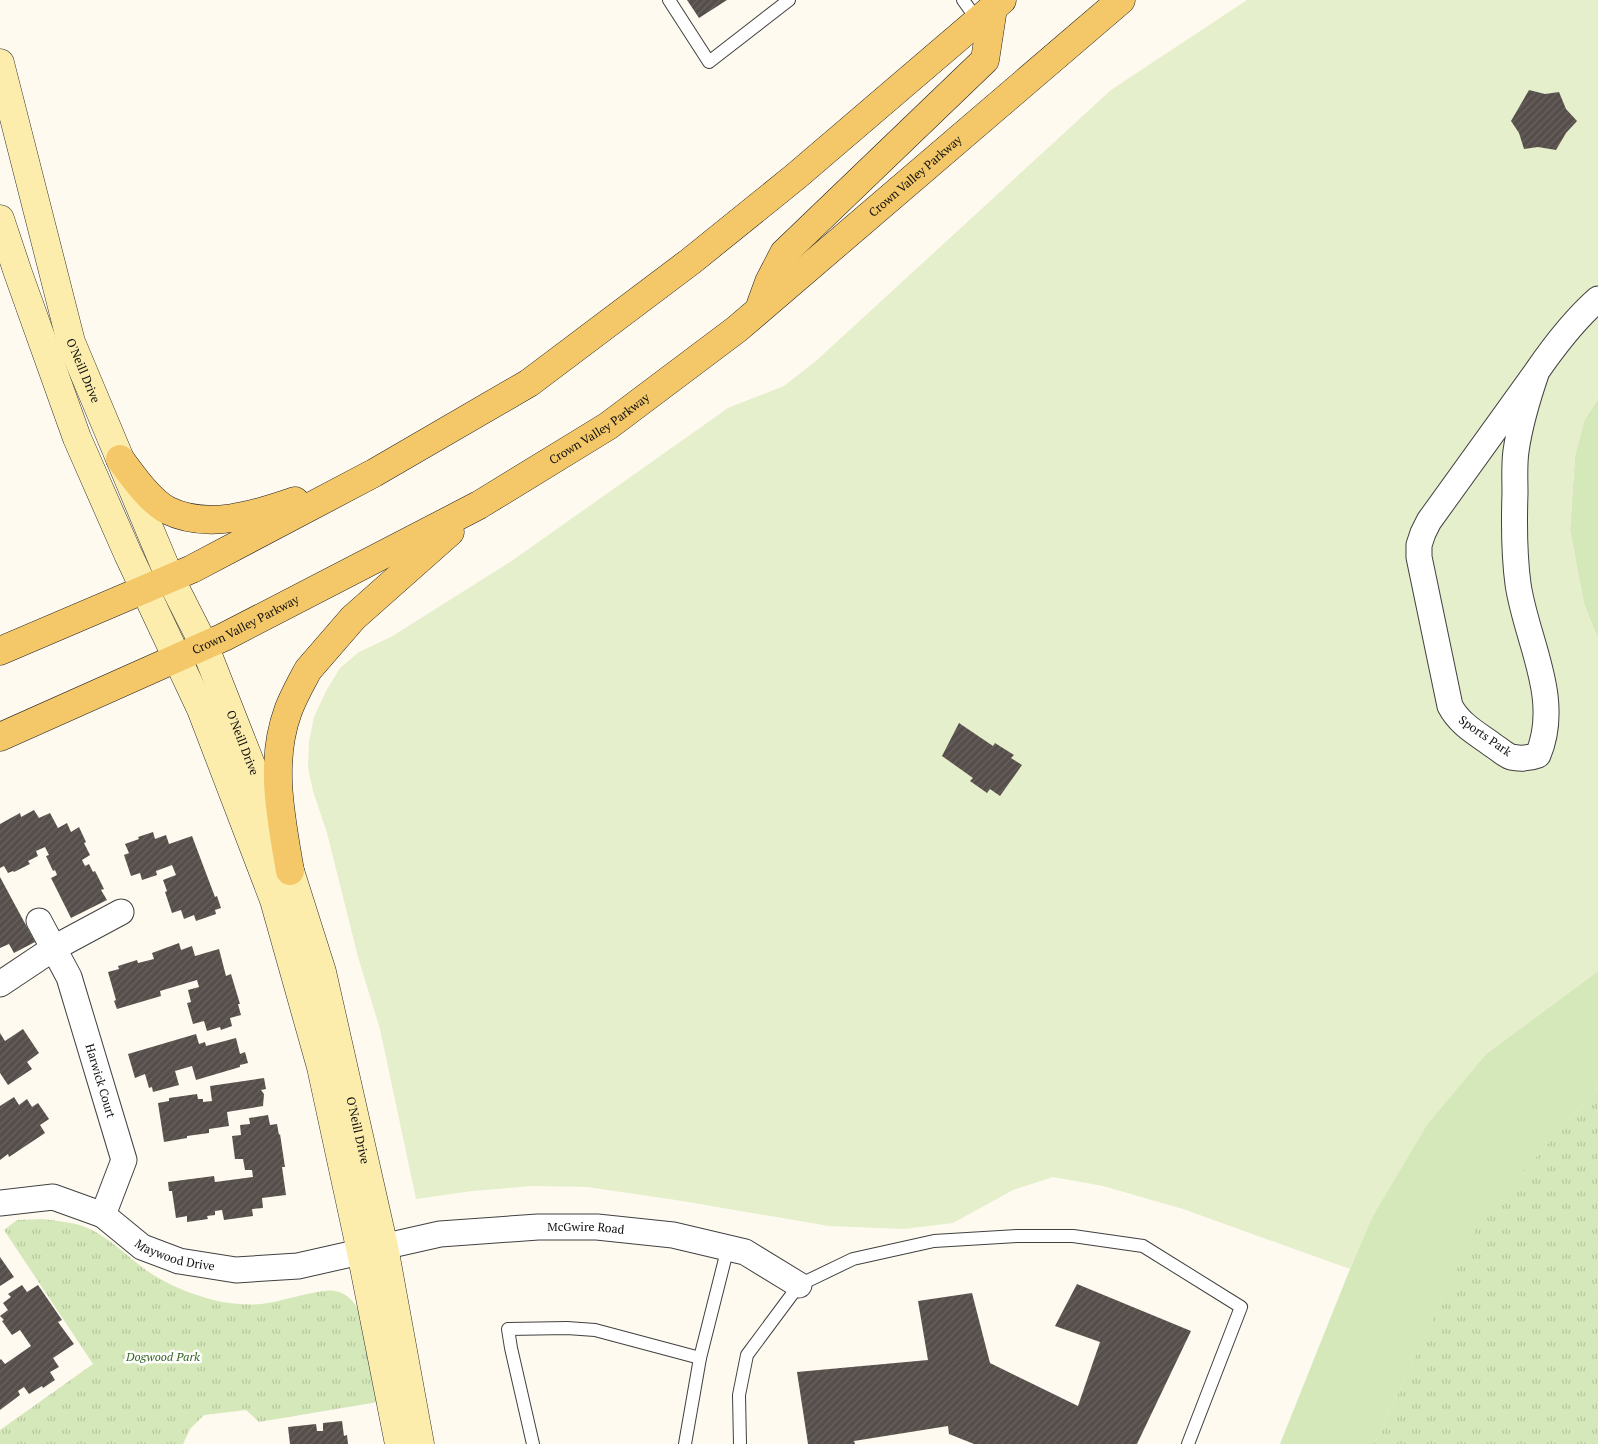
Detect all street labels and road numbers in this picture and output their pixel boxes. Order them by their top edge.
street label: Crown Valley Parkway [866,131,965,220]
street label: O'Neill Drive [63,336,104,405]
street label: Crown Valley Parkway [546,389,653,467]
street label: Crown Valley Parkway [190,591,302,657]
street label: O'Neill Drive [223,708,262,777]
street label: Sports Park [1456,712,1515,760]
street label: Harwick Court [82,1042,119,1120]
street label: O'Neill Drive [343,1095,373,1165]
street label: McGwire Road [547,1219,625,1237]
street label: Maywood Drive [132,1236,216,1274]

